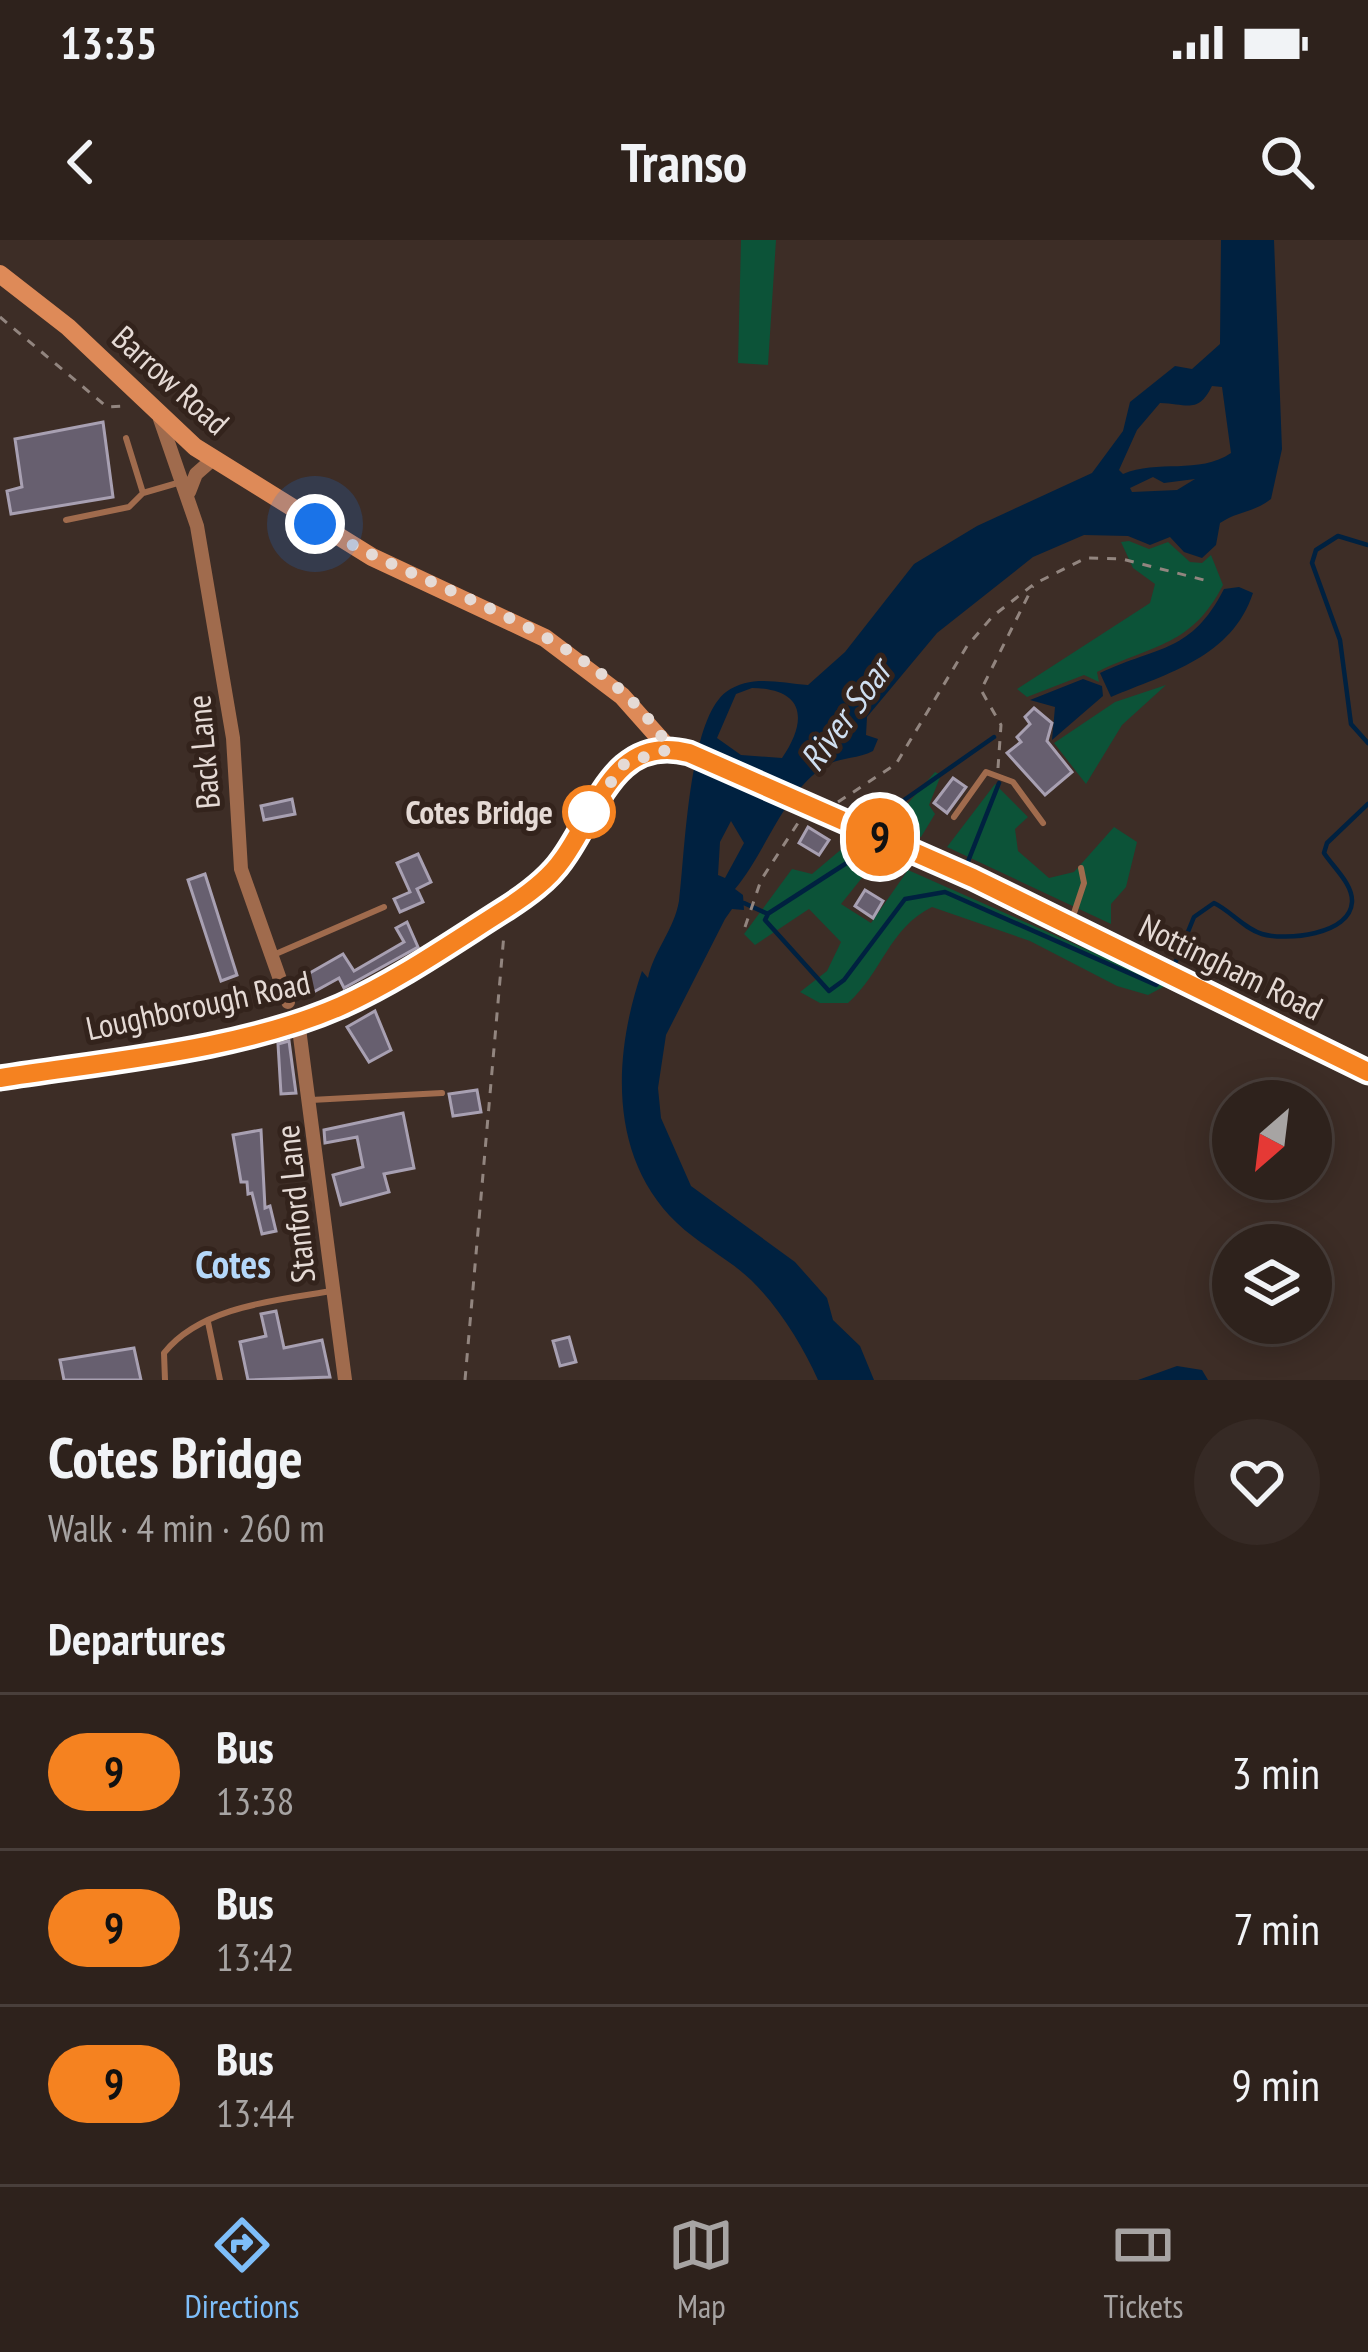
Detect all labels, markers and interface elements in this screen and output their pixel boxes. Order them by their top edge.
text: 13:35 [60,13,157,71]
text: Transo [621,127,747,197]
icon: back [48,129,114,195]
icon: search [1254,129,1320,195]
street label: Barrow Road [104,316,239,443]
your location [285,494,345,554]
water label: River Soar [788,646,904,780]
street label: Back Lane [176,693,229,811]
marker: Cotes Bridge [564,787,614,837]
place label: Cotes Bridge [405,790,553,833]
line badge: 9 [841,798,919,876]
text: 9 [870,809,890,864]
street label: Nottingham Road [1133,904,1330,1029]
street label: Loughborough Road [82,960,314,1049]
north arrow [1212,1080,1332,1200]
map controls [1212,1080,1332,1344]
street label: Stanford Lane [265,1123,324,1285]
button: layers [1212,1224,1332,1344]
district label: Cotes [195,1238,271,1289]
button: heart [1194,1419,1320,1545]
text: Cotes Bridge [48,1420,303,1494]
text: Walk · 4 min · 260 m [48,1502,325,1553]
text: Departures [48,1609,226,1667]
text: Bus [216,1717,274,1775]
text: 3 min [1231,1743,1320,1801]
text: 9 [104,1744,124,1799]
text: 13:38 [216,1775,294,1826]
text: Bus [216,1873,274,1931]
text: 7 min [1233,1899,1320,1957]
text: 9 [104,1900,124,1955]
text: 13:42 [216,1931,294,1982]
text: Bus [216,2029,274,2087]
text: 9 min [1231,2055,1320,2113]
text: 9 [104,2056,124,2111]
text: 13:44 [216,2087,294,2138]
tab: Directions [185,2212,299,2327]
tab: Map [668,2212,734,2327]
tab: Tickets [1103,2212,1183,2327]

